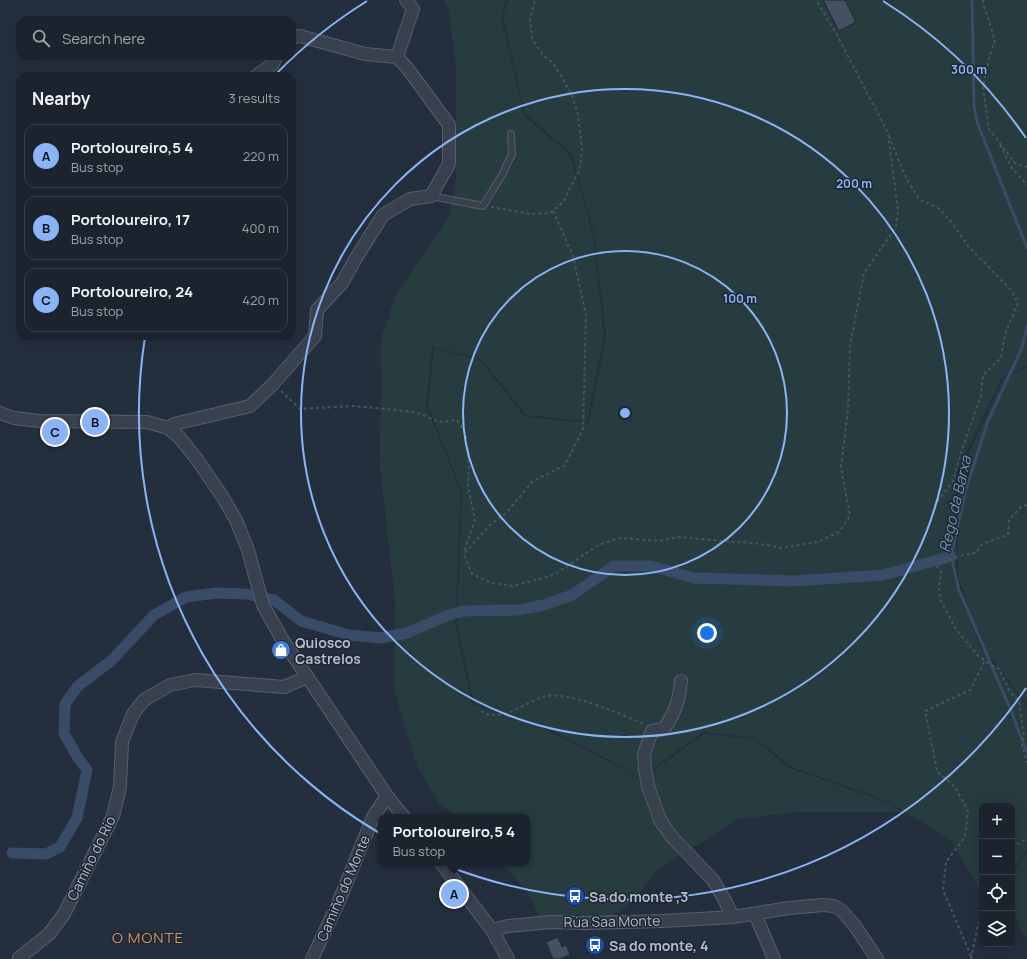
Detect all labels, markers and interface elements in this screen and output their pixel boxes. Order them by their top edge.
search box [16,16,296,60]
icon: search [30,27,52,49]
text: Search here [62,28,145,49]
text: 300 m [951,61,987,78]
text: Nearby [32,87,90,110]
text: 3 results [228,89,280,107]
text: Portoloureiro,5 4 [71,137,193,158]
text: A [42,147,50,165]
text: 220 m [243,147,279,165]
text: Bus stop [71,158,123,176]
text: 200 m [836,175,872,192]
text: Portoloureiro, 17 [71,209,190,230]
text: B [42,219,50,237]
text: 400 m [242,219,279,237]
text: Bus stop [71,230,123,248]
text: Portoloureiro, 24 [71,281,193,302]
text: 100 m [723,290,757,307]
text: C [41,291,51,309]
text: 420 m [242,291,279,309]
text: Bus stop [71,302,123,320]
centre of rings [618,406,632,420]
pin: B [82,407,108,437]
pin: C [42,417,68,447]
water label: Rego da Barxa [934,453,976,554]
your location [697,623,717,643]
place label: Quiosco Castrelos [295,633,361,668]
shop icon: Quiosco Castrelos [270,639,292,661]
map controls [979,803,1015,947]
button: + [979,803,1015,839]
street label: Camiño do Río [62,812,120,904]
popup [378,814,530,866]
text: Portoloureiro,5 4 [393,821,515,842]
street label: Camiño do Monte [312,832,374,944]
button: − [979,839,1015,875]
text: Bus stop [393,842,445,860]
button: locate [979,875,1015,911]
pin: A [441,879,467,909]
bus stop icon: Sa do monte ,3 [564,885,586,907]
place label: Sa do monte ,3 [589,887,688,906]
street label: Rúa Saa Monte [564,911,660,931]
button: layers [979,911,1015,947]
district label: O MONTE [112,927,184,948]
bus stop icon: Sa do monte, 4 [584,934,606,956]
place label: Sa do monte, 4 [609,936,708,955]

